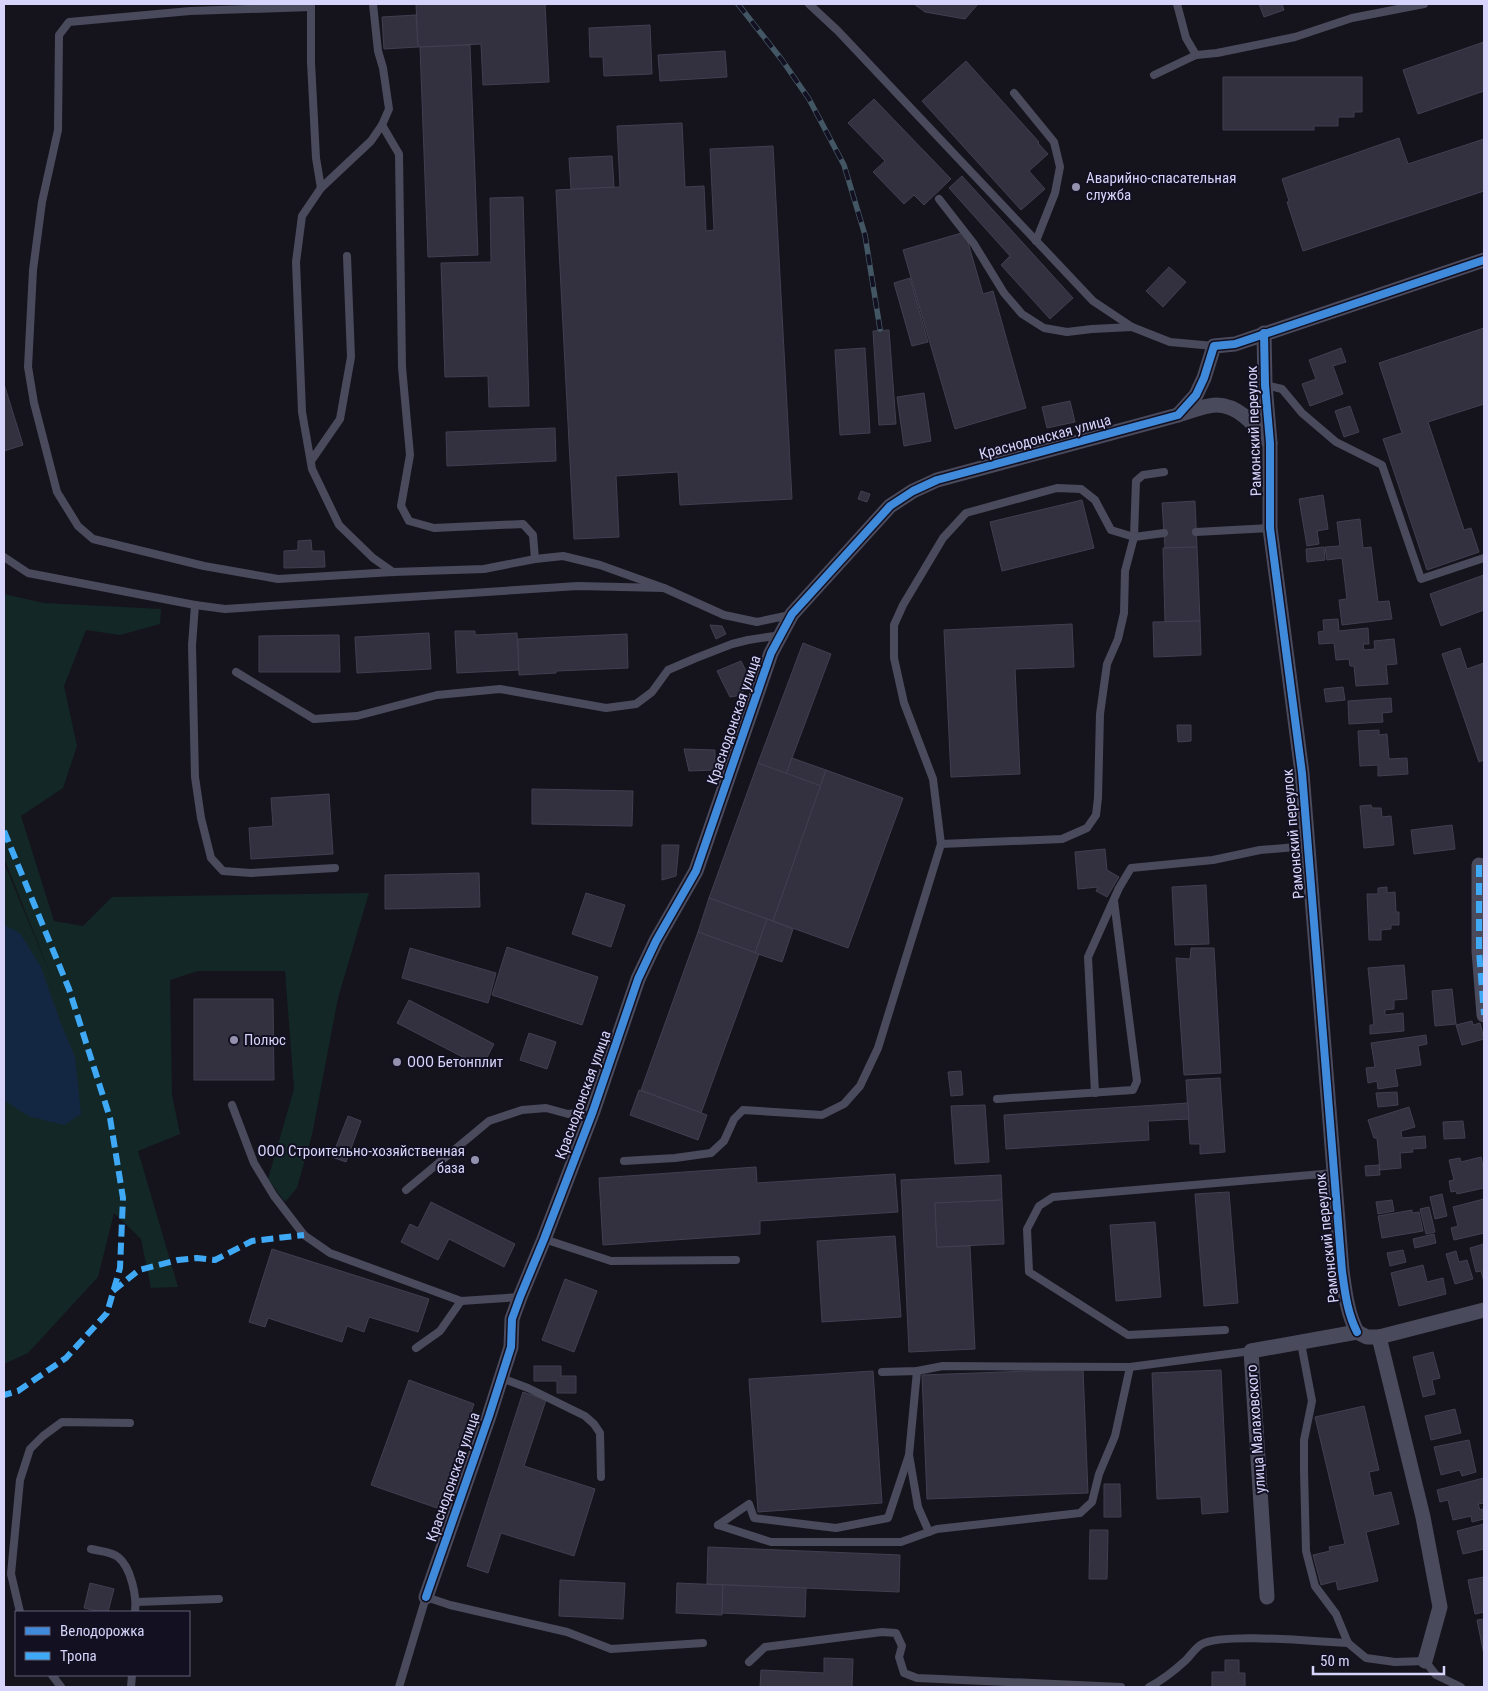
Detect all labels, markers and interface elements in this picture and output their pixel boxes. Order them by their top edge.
place label: Аварийно-спасательная служба [1086,169,1236,204]
marker: Аварийно-спасательная служба [1070,181,1082,193]
street label: Рамонский переулок [1243,365,1265,497]
street label: Краснодонская улица [977,411,1113,463]
street label: Краснодонская улица [703,653,765,787]
street label: Рамонский переулок [1278,768,1308,900]
street label: Краснодонская улица [551,1028,615,1162]
place label: Полюс [244,1031,286,1049]
marker: Полюс [228,1034,240,1046]
place label: ООО Бетонплит [407,1053,503,1071]
marker: ООО Бетонплит [391,1056,403,1068]
place label: ООО Строительно-хозяйственная база [257,1142,465,1177]
marker: ООО Строительно-хозяйственная база [469,1154,481,1166]
street label: Рамонский переулок [1311,1172,1343,1304]
street label: улица Малаховского [1243,1364,1269,1494]
street label: Краснодонская улица [422,1410,484,1544]
legend [15,1611,190,1676]
text: Велодорожка [60,1622,145,1640]
scale bar [1313,1644,1444,1676]
text: Тропа [60,1647,97,1665]
text: 50 m [1320,1652,1350,1670]

